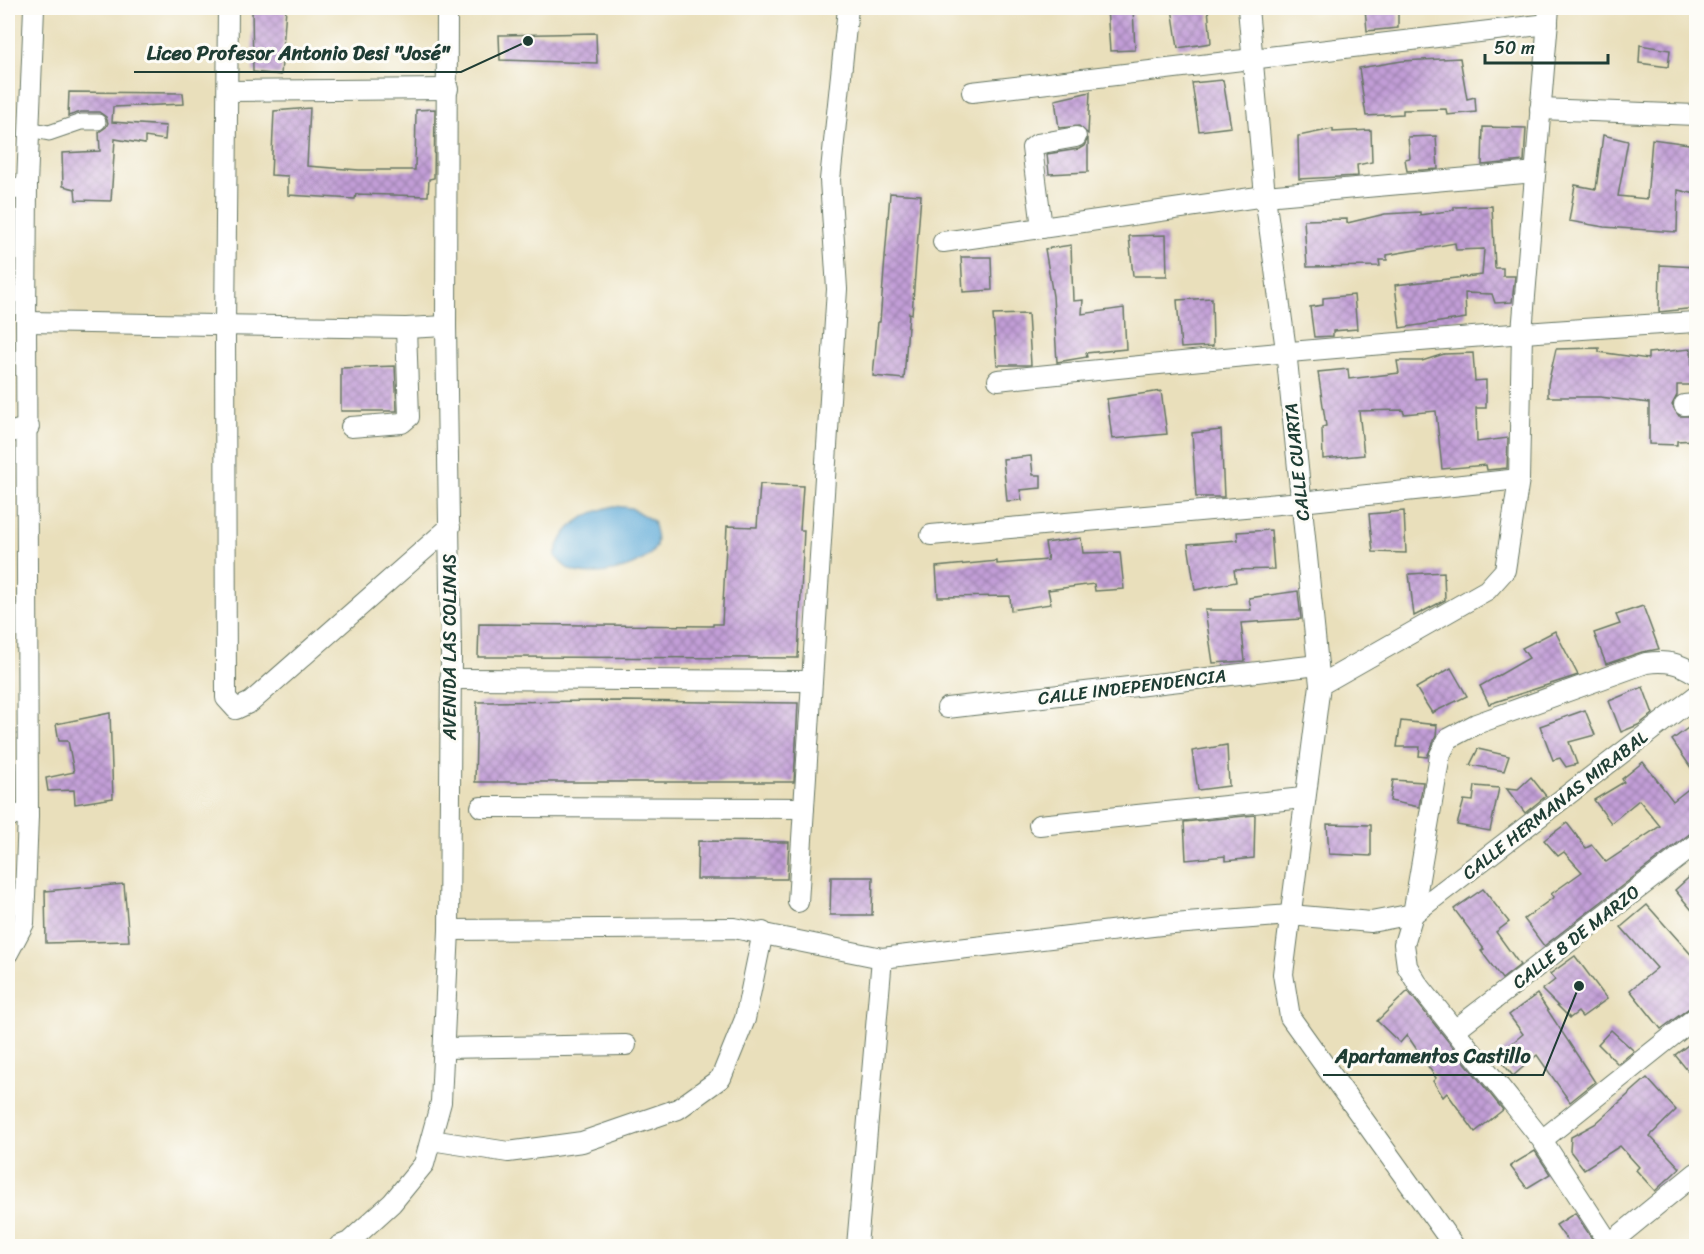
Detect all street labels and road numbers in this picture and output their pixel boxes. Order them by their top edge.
street label: CALLE CUARTA [1275,402,1319,522]
street label: AVENIDA LAS COLINAS [434,554,466,741]
street label: CALLE INDEPENDENCIA [1036,660,1228,714]
street label: CALLE HERMANAS MIRABAL [1455,722,1656,888]
street label: CALLE 8 DE MARZO [1505,876,1647,998]

